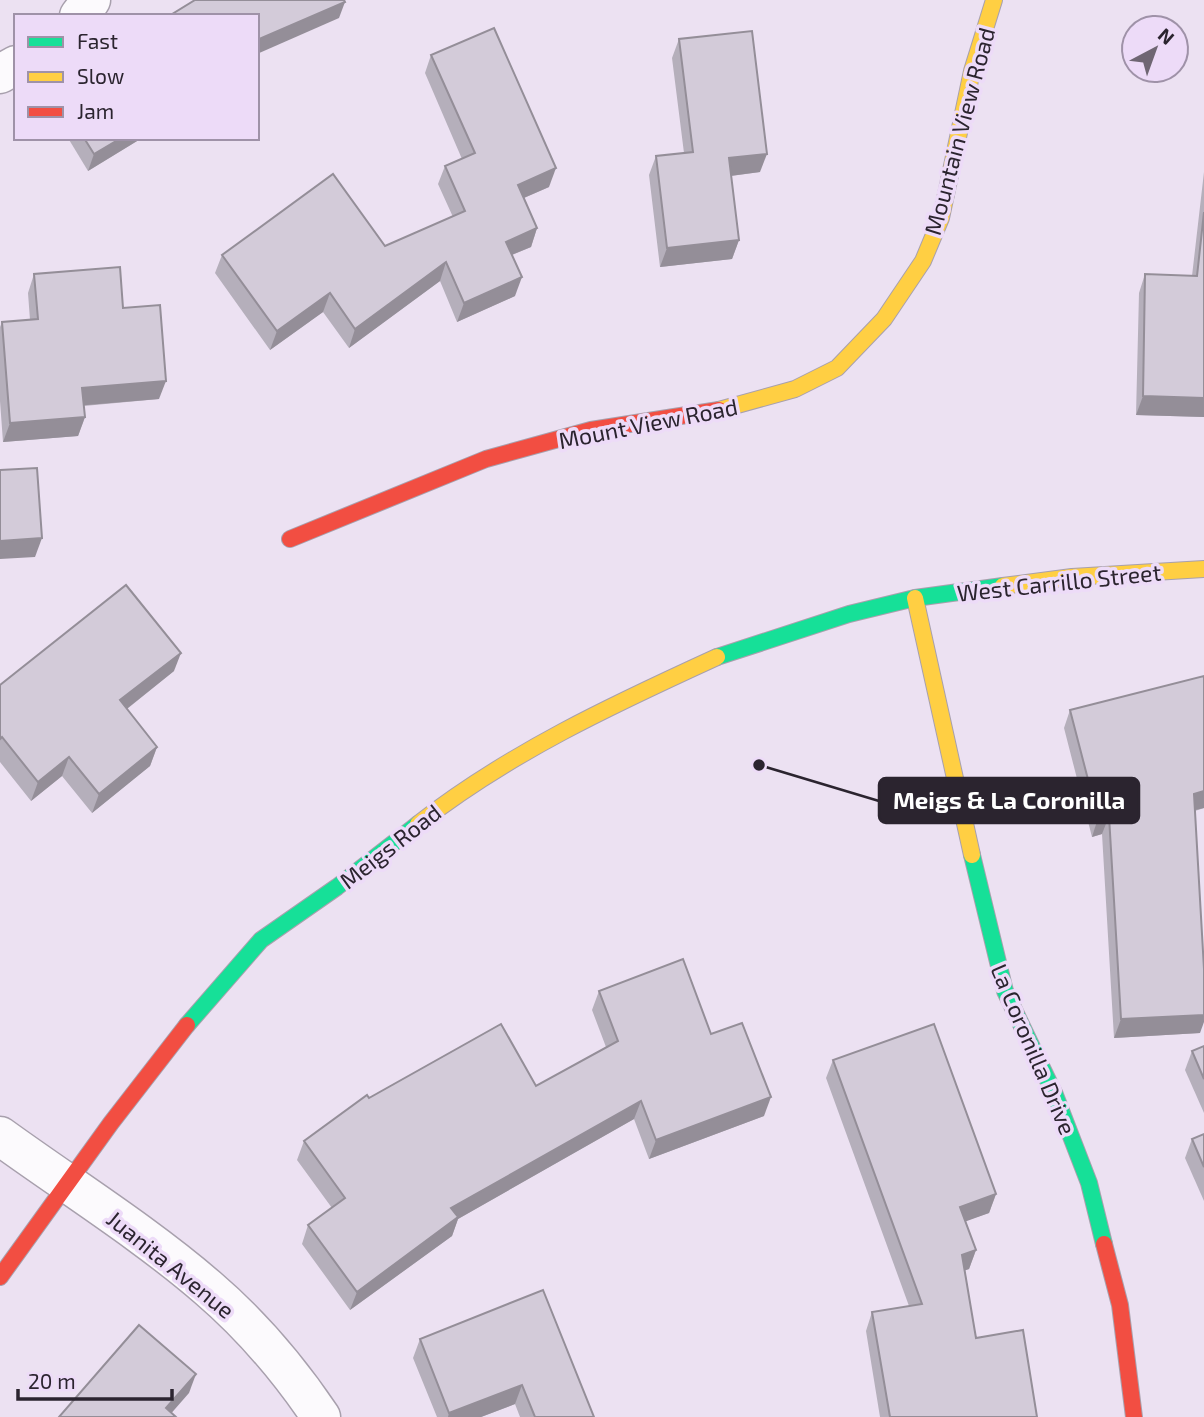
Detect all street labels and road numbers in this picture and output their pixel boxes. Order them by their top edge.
street label: Mountain View Road [918,24,1000,238]
street label: Mount View Road [556,392,740,454]
street label: West Carrillo Street [956,557,1163,607]
street label: Meigs Road [334,798,446,894]
street label: La Coronilla Drive [985,959,1083,1139]
street label: Juanita Avenue [102,1204,240,1324]

